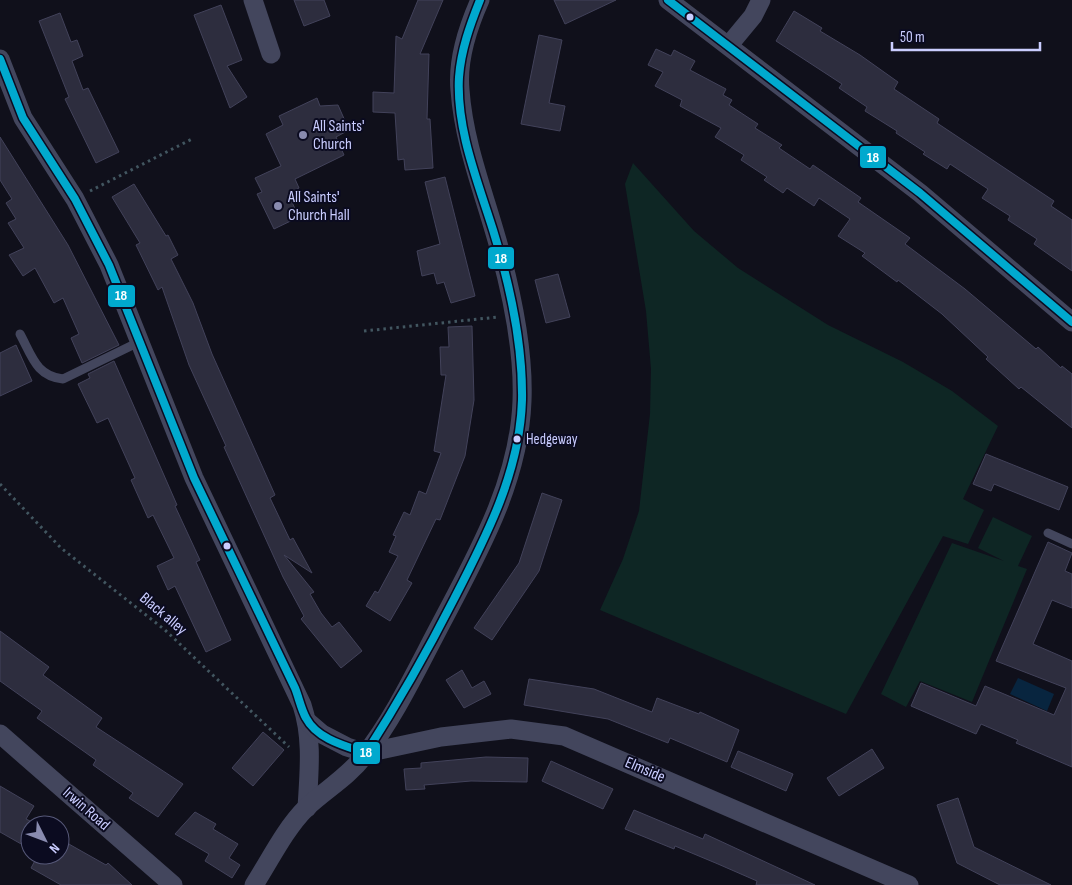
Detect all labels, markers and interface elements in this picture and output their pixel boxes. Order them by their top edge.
unlabelled marker [685,12,695,22]
scale bar [892,20,1040,52]
text: 50 m [900,28,925,47]
place label: All Saints' Church [312,117,365,154]
marker: All Saints' Church [297,129,309,141]
line badge: 18 [859,145,887,169]
text: 18 [867,149,879,166]
place label: All Saints' Church Hall [287,188,350,225]
marker: All Saints' Church Hall [272,200,284,212]
line badge: 18 [487,246,515,270]
text: 18 [495,250,507,267]
line badge: 18 [107,284,136,308]
text: 18 [115,287,127,304]
place label: Hedgeway [526,430,578,449]
marker: Hedgeway [512,434,522,444]
unlabelled marker [222,541,232,551]
street label: Black alley [135,589,191,639]
line badge: 18 [352,741,381,765]
text: 18 [360,744,372,761]
street label: Elmside [622,753,668,787]
street label: Irwin Road [59,783,113,835]
north arrow [20,815,70,865]
text: N [45,840,63,857]

